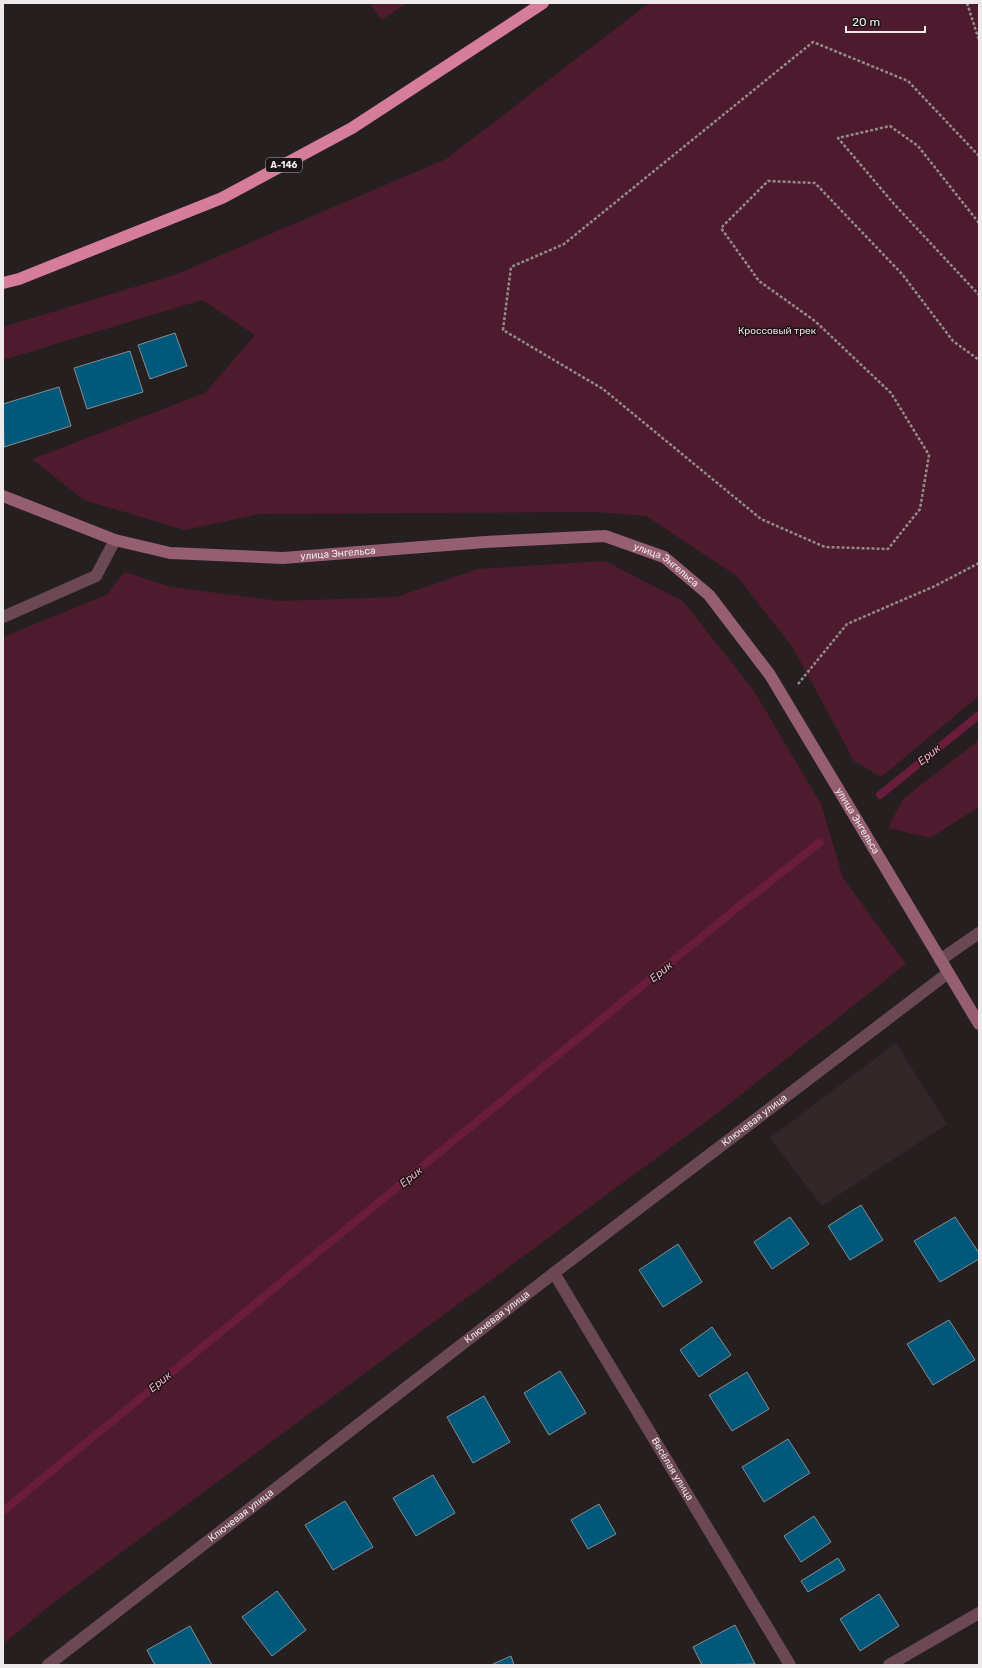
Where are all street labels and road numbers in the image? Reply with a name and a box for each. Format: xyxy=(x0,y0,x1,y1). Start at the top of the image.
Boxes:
road number: А-146 xyxy=(266,158,302,172)
street label: улица Энгельса xyxy=(632,541,701,590)
street label: улица Энгельса xyxy=(300,545,376,563)
street label: улица Энгельса xyxy=(833,786,882,856)
street label: Ключевая улица xyxy=(719,1092,790,1149)
street label: Ключевая улица xyxy=(462,1288,532,1346)
street label: Весёлая улица xyxy=(649,1435,696,1503)
street label: Ключевая улица xyxy=(206,1487,276,1545)

